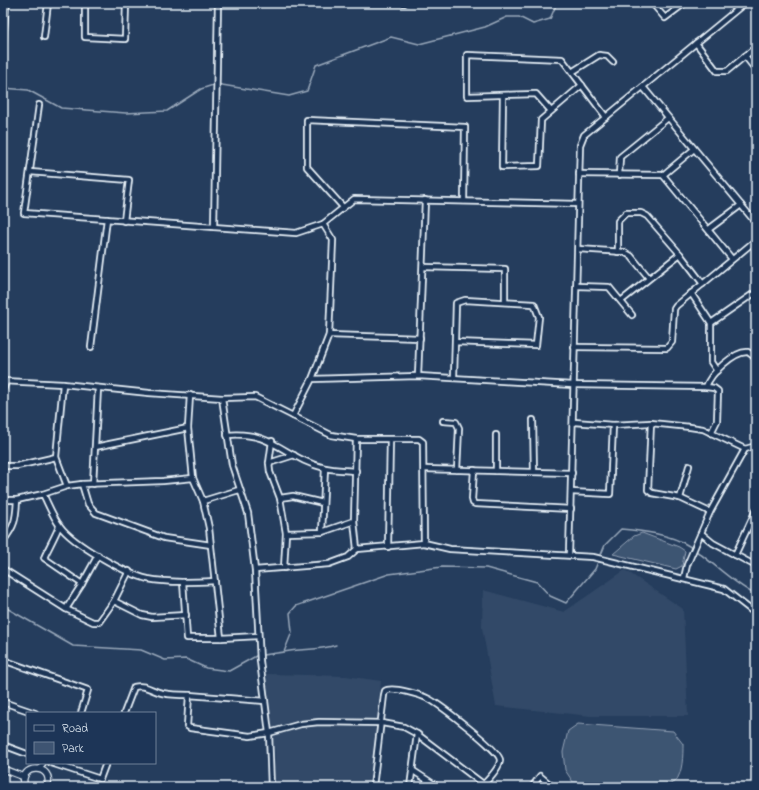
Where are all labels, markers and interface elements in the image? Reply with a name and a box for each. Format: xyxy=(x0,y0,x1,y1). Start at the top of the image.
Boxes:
legend xyxy=(26,712,156,764)
text: Road xyxy=(62,720,88,738)
text: Park xyxy=(62,740,84,758)

